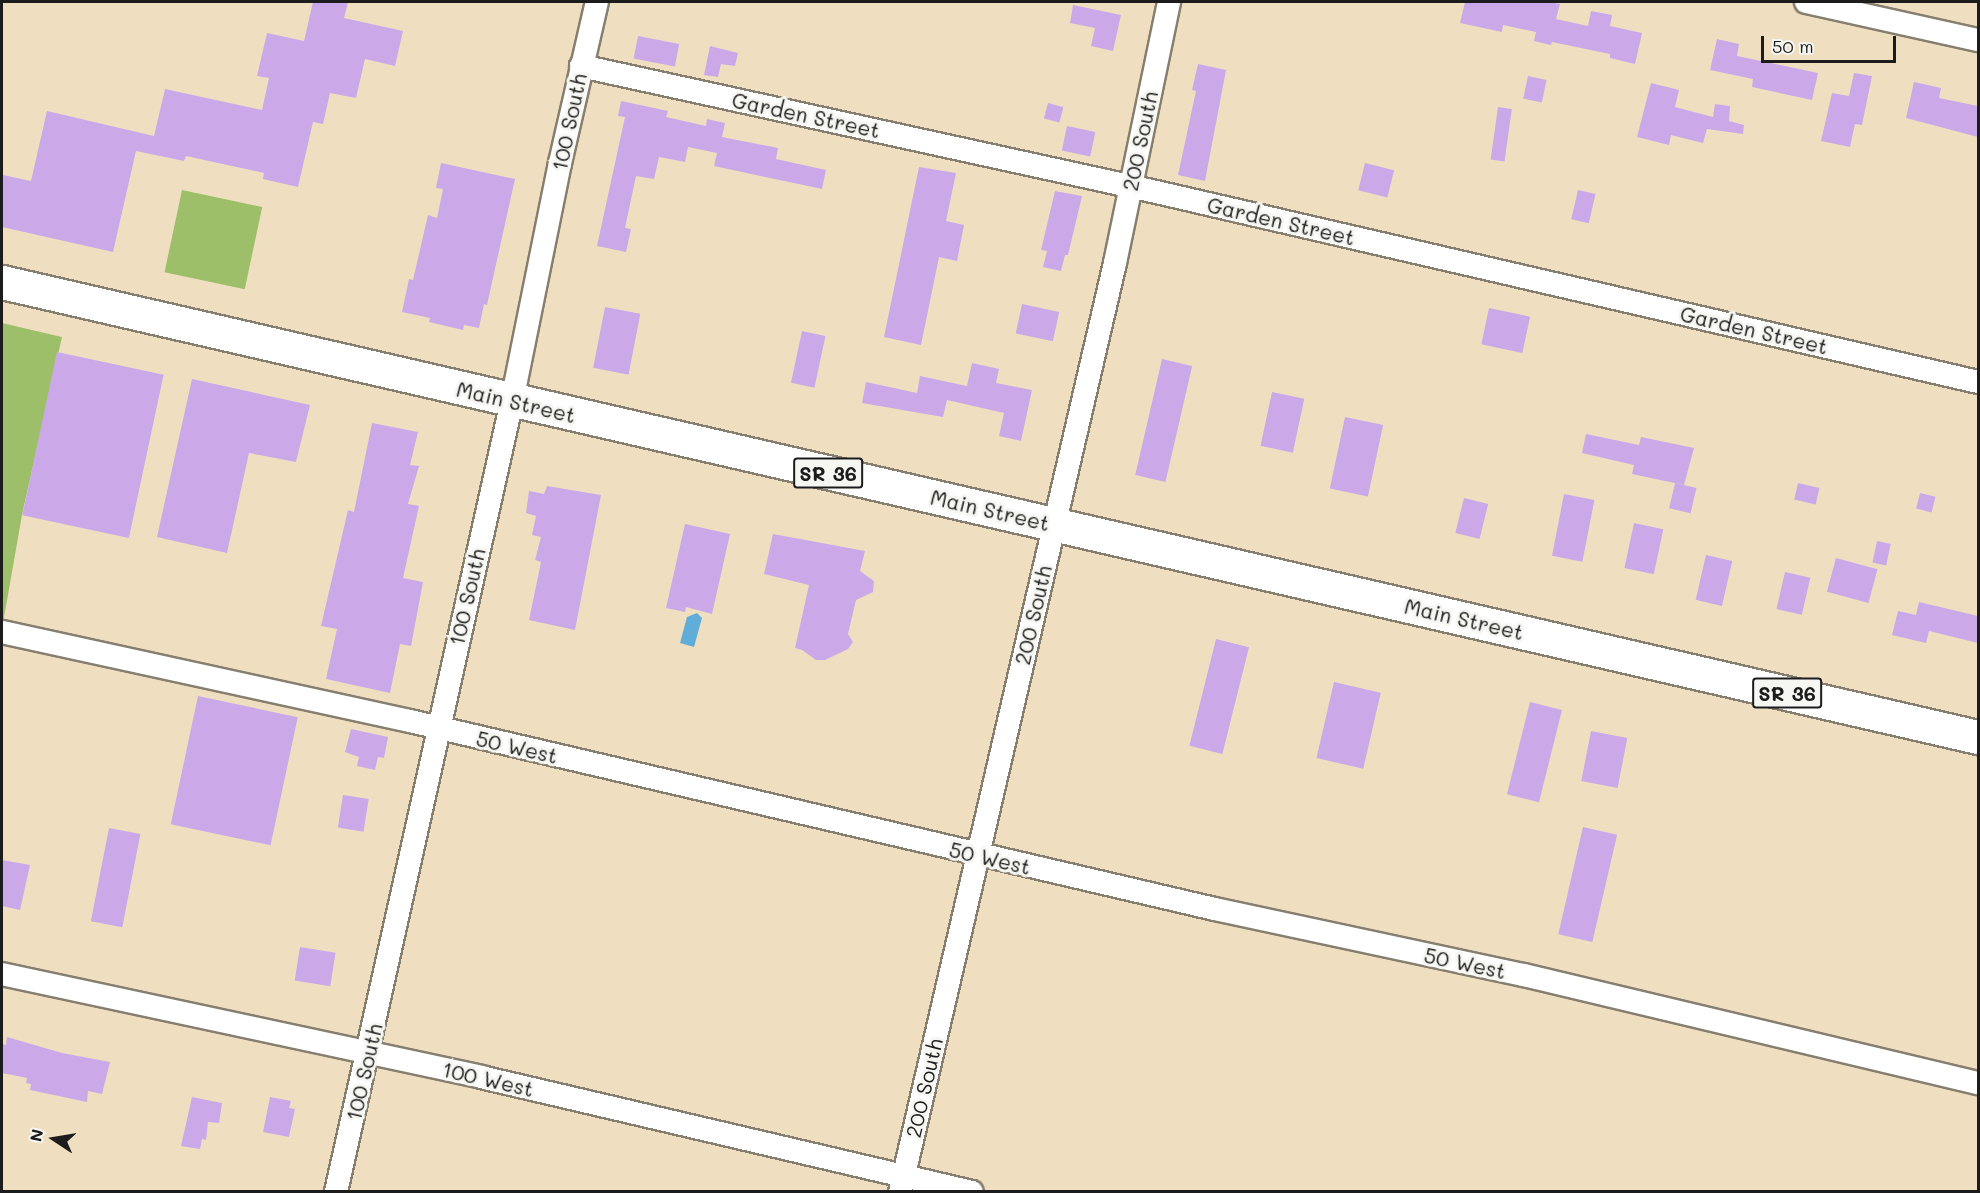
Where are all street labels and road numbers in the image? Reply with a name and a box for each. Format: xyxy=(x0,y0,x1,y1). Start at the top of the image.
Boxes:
street label: 100 South xyxy=(546,71,592,173)
street label: Garden Street xyxy=(730,87,882,143)
street label: 200 South xyxy=(1117,89,1163,193)
street label: Garden Street xyxy=(1205,192,1357,250)
street label: Garden Street xyxy=(1678,301,1830,359)
street label: Main Street xyxy=(454,376,578,428)
road number: SR 36 xyxy=(792,456,864,490)
street label: Main Street xyxy=(928,484,1052,536)
street label: 100 South xyxy=(444,546,490,648)
street label: 200 South xyxy=(1009,563,1057,667)
street label: Main Street xyxy=(1402,593,1526,645)
road number: SR 36 xyxy=(1751,676,1823,710)
street label: 50 West xyxy=(474,725,560,769)
street label: 50 West xyxy=(947,836,1033,880)
street label: 50 West xyxy=(1422,942,1508,984)
street label: 100 South xyxy=(341,1021,387,1123)
street label: 200 South xyxy=(900,1036,948,1140)
street label: 100 West xyxy=(440,1056,536,1102)

